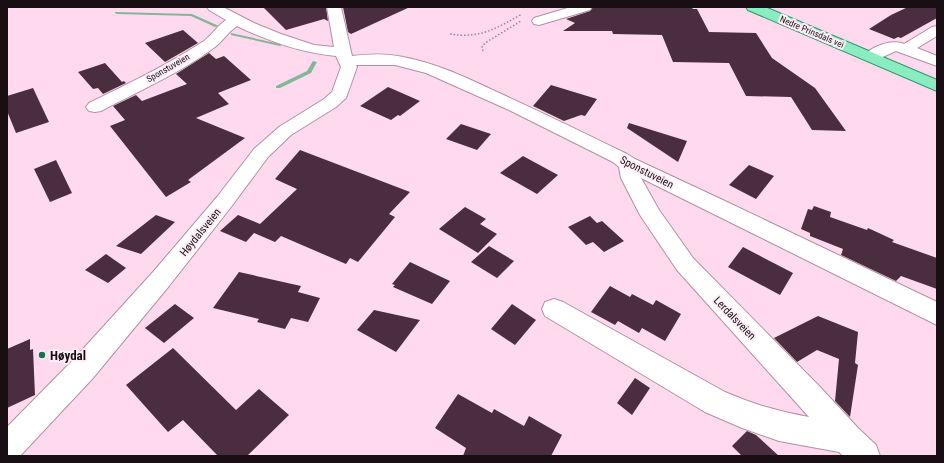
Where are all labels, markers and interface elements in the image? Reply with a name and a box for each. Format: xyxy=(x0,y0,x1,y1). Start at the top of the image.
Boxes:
street label: Nedre Prinsdals vei xyxy=(778,14,846,50)
street label: Sponstuveien xyxy=(145,52,191,84)
street label: Sponstuveien xyxy=(618,153,676,191)
street label: Høydalsveien xyxy=(177,206,224,259)
street label: Lerdalsveien xyxy=(711,294,758,343)
place label: Høydal xyxy=(50,348,86,363)
marker: Høydal xyxy=(37,350,47,360)

